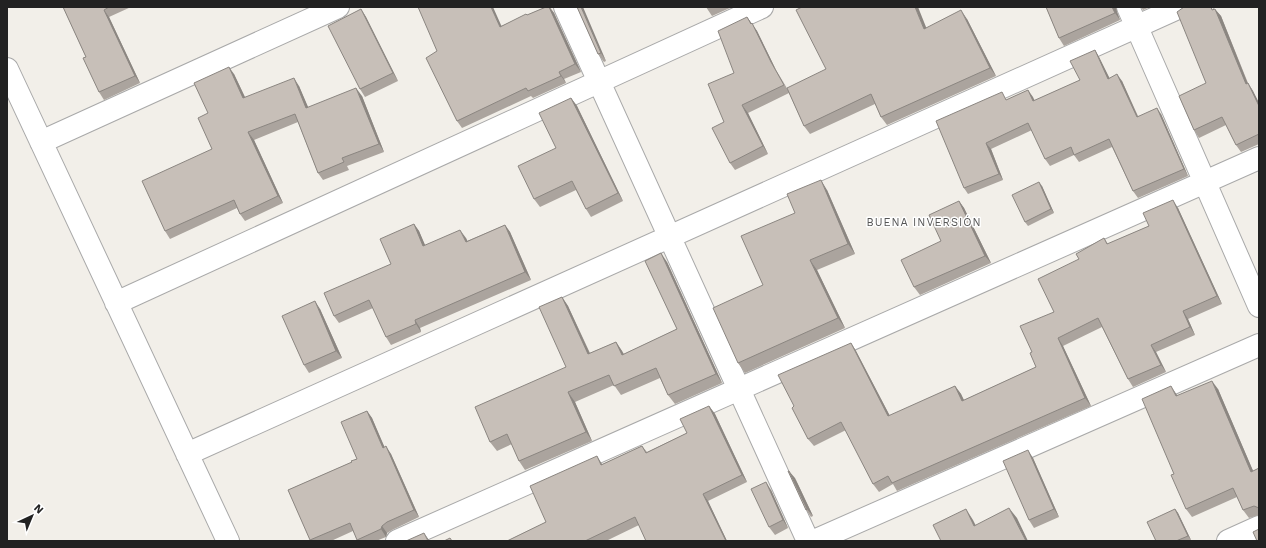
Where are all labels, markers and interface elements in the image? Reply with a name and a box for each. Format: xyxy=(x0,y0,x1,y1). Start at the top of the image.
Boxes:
district label: BUENA INVERSIÓN xyxy=(866,215,982,229)
north arrow xyxy=(12,496,52,536)
text: N xyxy=(31,502,46,517)

